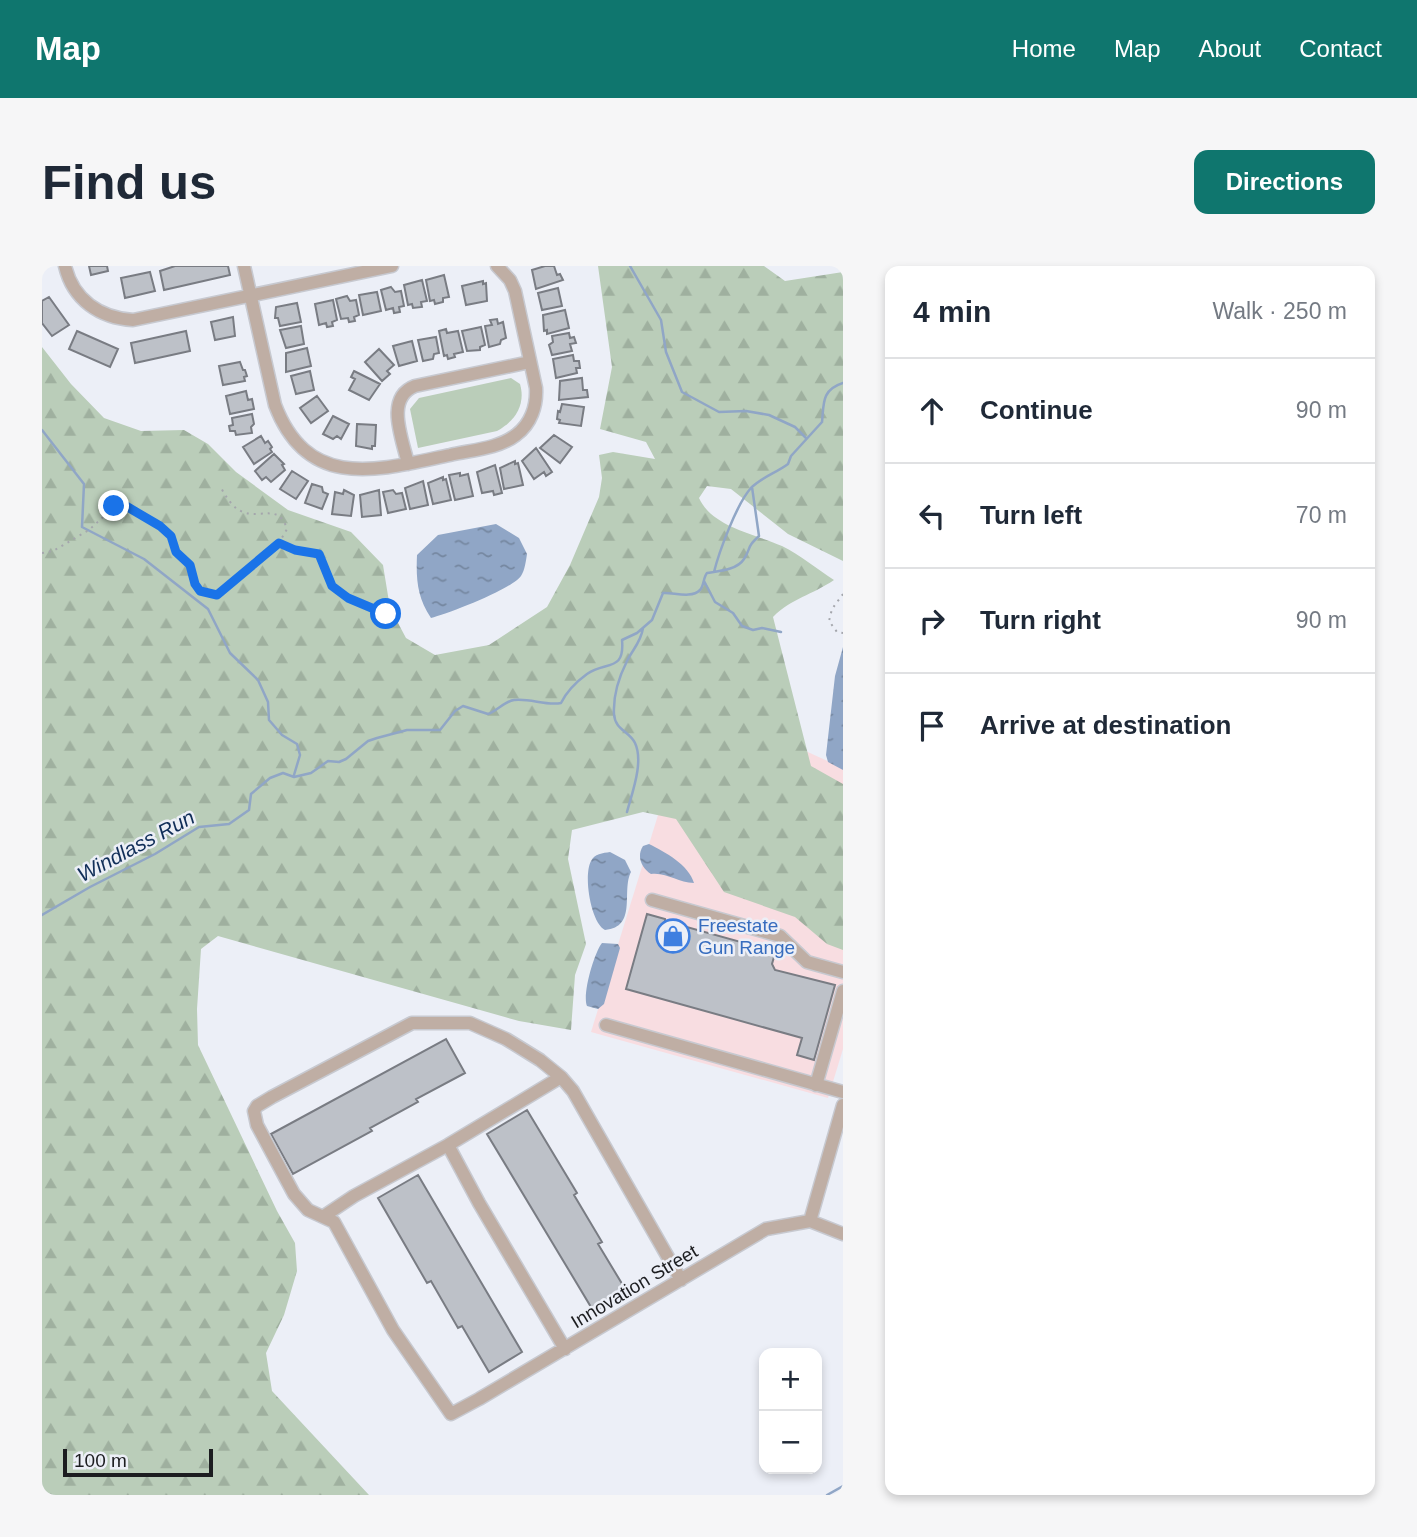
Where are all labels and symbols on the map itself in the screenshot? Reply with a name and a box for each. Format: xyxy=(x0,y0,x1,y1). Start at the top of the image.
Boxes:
route end xyxy=(98,490,129,521)
route start xyxy=(370,598,401,629)
water label: Windlass Run xyxy=(73,805,198,886)
place label: Freestate Gun Range xyxy=(698,915,795,958)
shop icon: Freestate Gun Range xyxy=(654,917,692,955)
street label: Innovation Street xyxy=(567,1240,702,1332)
scale bar xyxy=(63,1446,214,1478)

